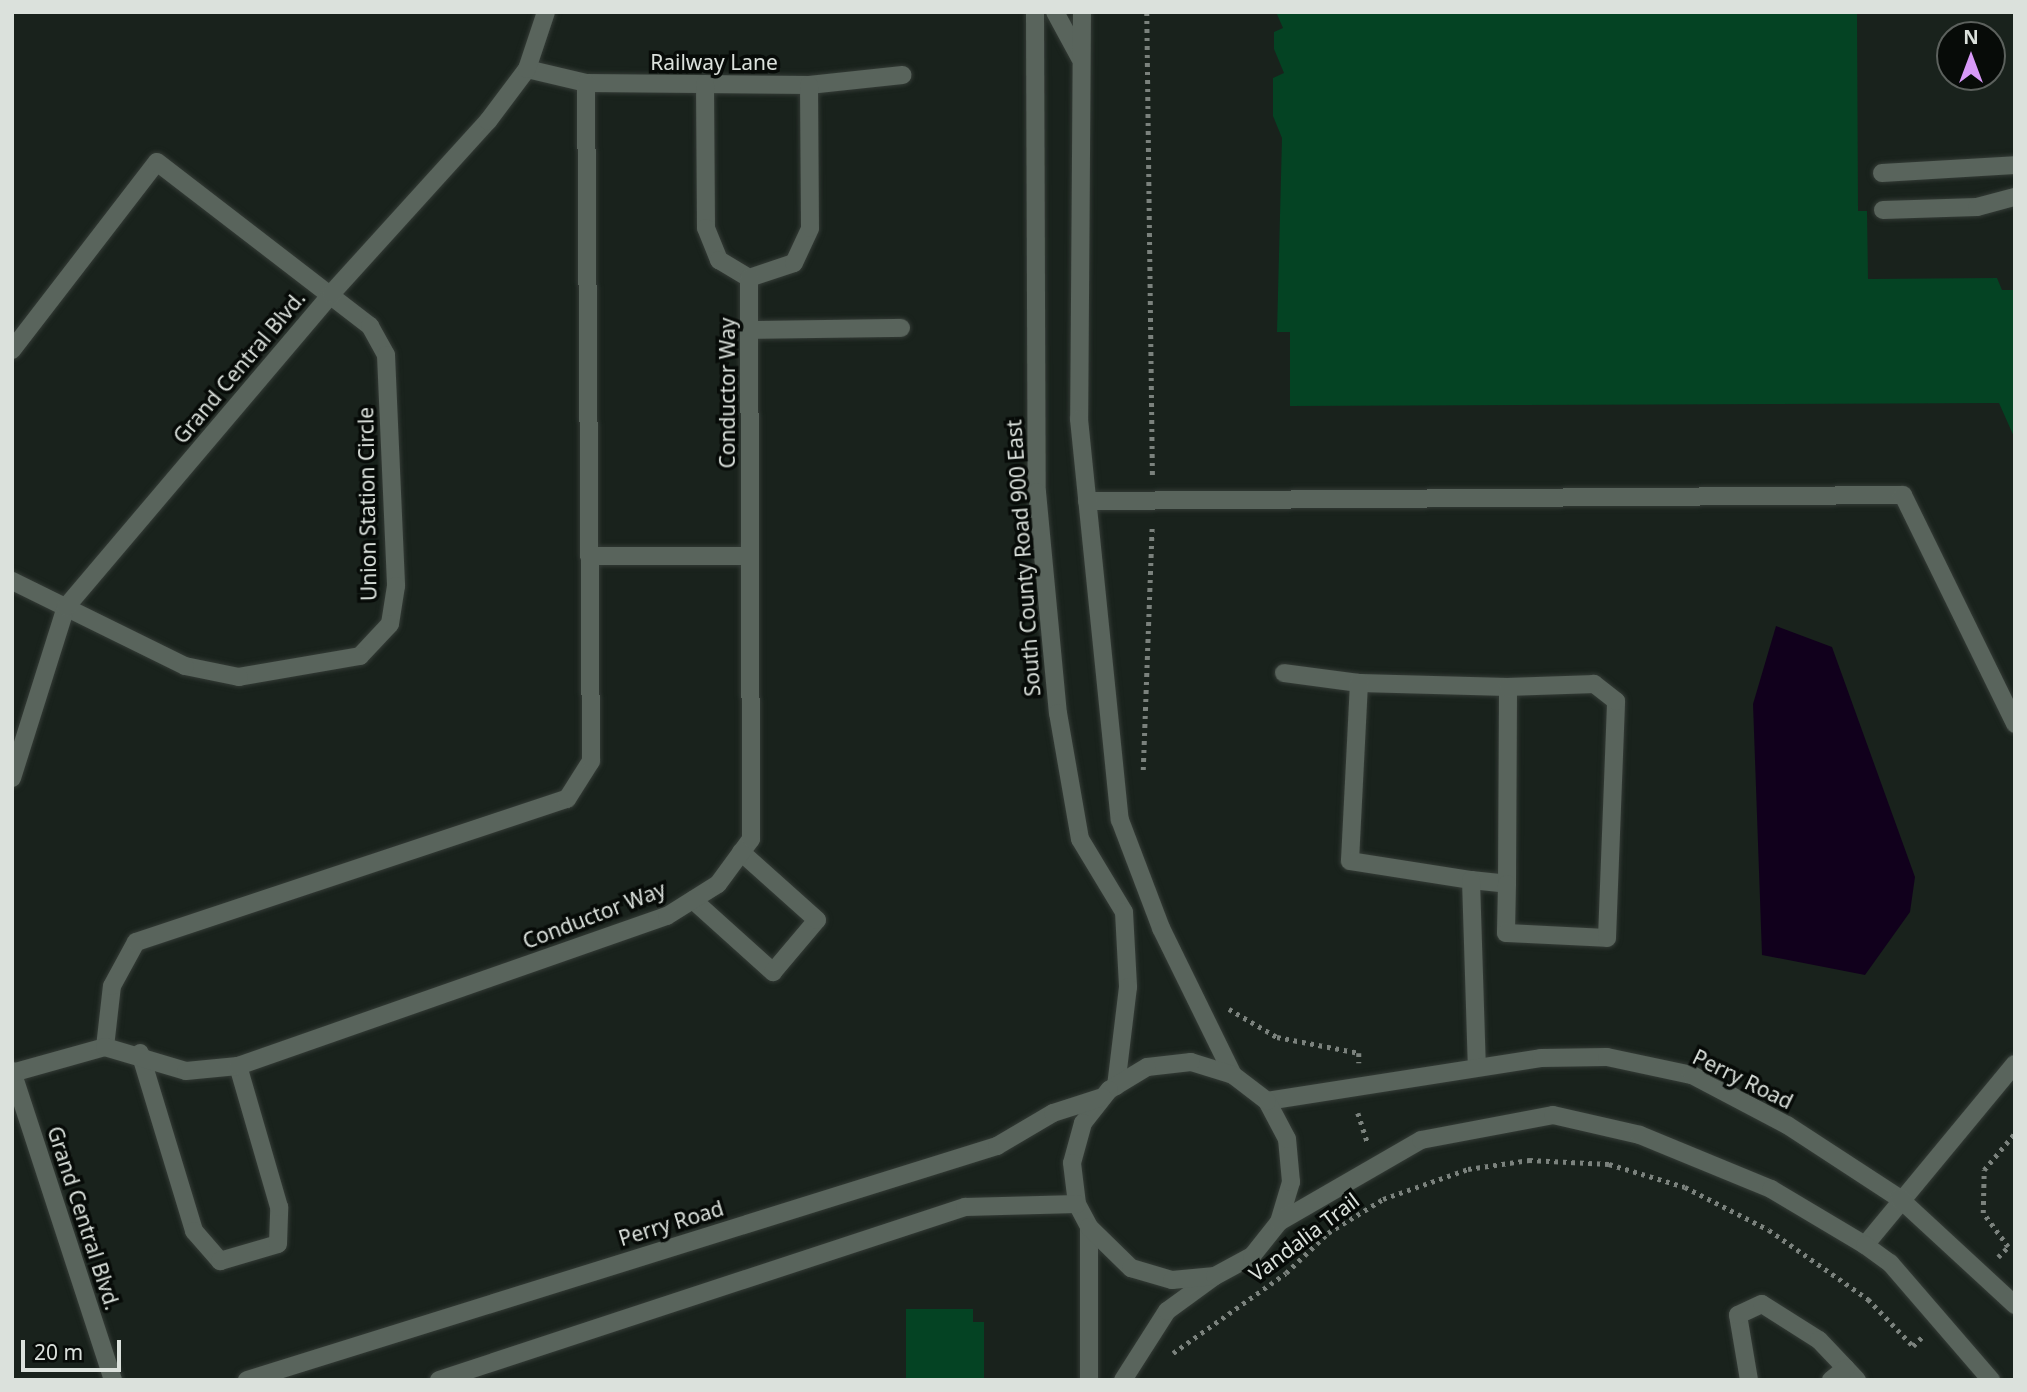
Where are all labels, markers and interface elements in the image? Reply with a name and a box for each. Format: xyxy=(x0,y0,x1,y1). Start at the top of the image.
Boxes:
north arrow xyxy=(1936,21,2006,91)
text: N xyxy=(1963,24,1979,50)
street label: Railway Lane xyxy=(650,49,778,75)
street label: Grand Central Blvd. xyxy=(168,286,310,448)
street label: Conductor Way xyxy=(714,318,740,468)
street label: Union Station Circle xyxy=(353,407,381,601)
street label: South County Road 900 East xyxy=(1001,419,1045,697)
street label: Conductor Way xyxy=(519,876,669,954)
street label: Perry Road xyxy=(1689,1044,1797,1114)
street label: Grand Central Blvd. xyxy=(42,1123,126,1313)
street label: Vandalia Trail xyxy=(1244,1187,1364,1287)
street label: Perry Road xyxy=(615,1195,727,1251)
scale bar xyxy=(24,1326,124,1370)
text: 20 m xyxy=(34,1338,83,1366)

